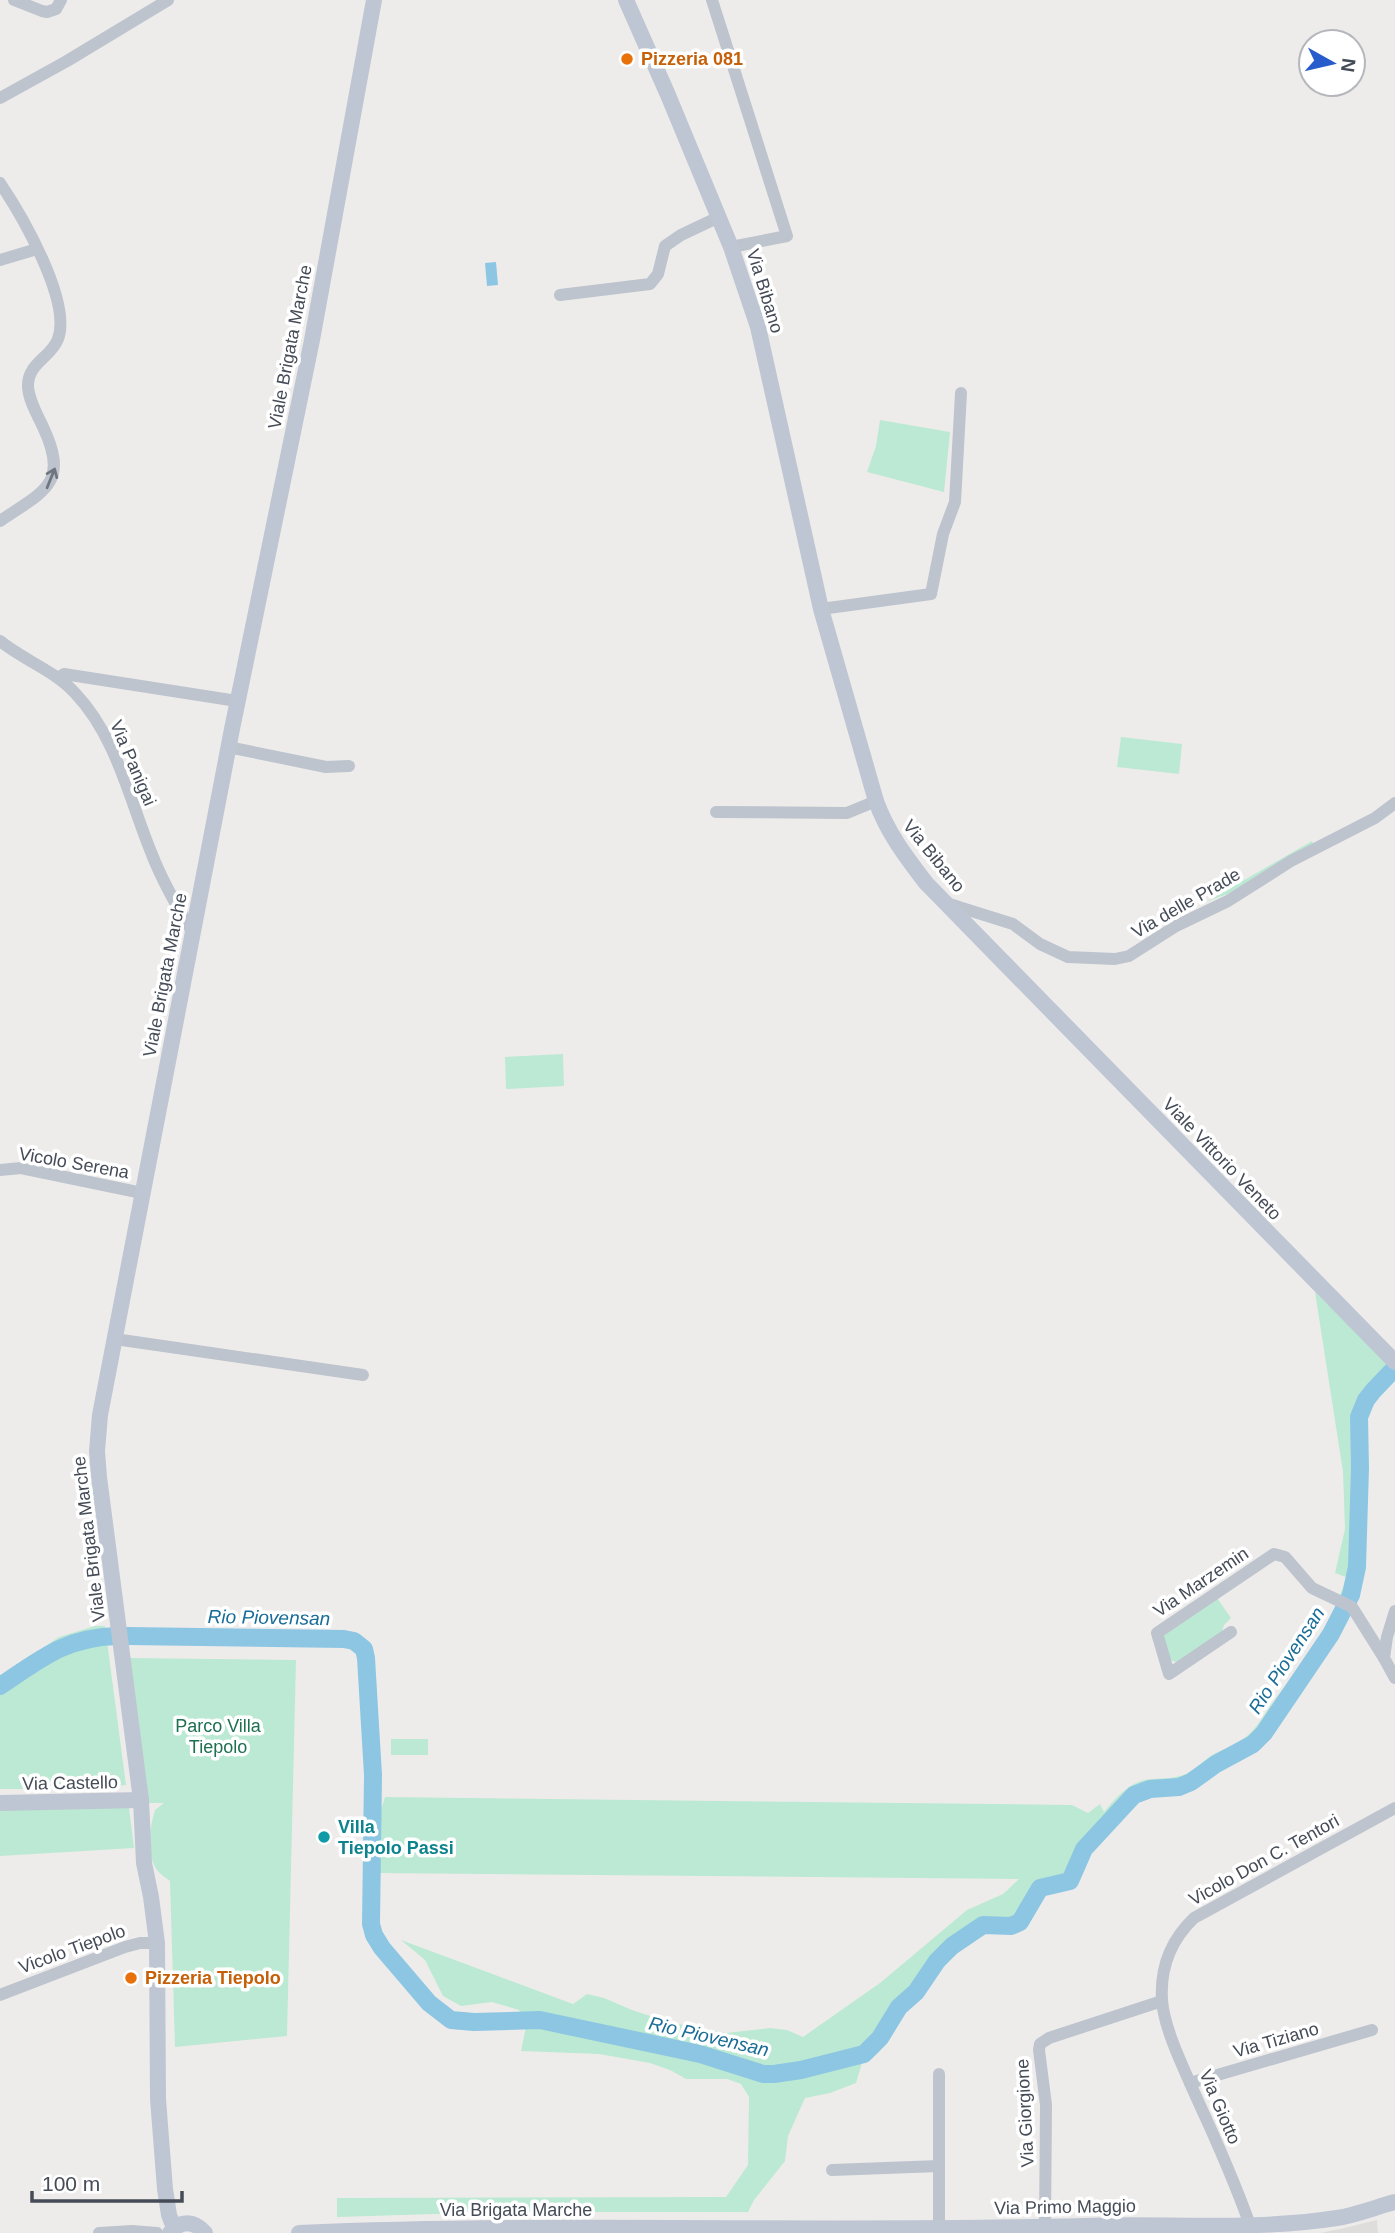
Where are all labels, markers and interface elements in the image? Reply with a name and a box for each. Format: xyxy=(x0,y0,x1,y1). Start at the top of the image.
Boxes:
north arrow xyxy=(1297,28,1367,98)
place label: Pizzeria 081 xyxy=(641,49,743,69)
marker: Pizzeria 081 xyxy=(619,51,635,67)
text: N xyxy=(1337,57,1360,74)
street label: Via Bibano xyxy=(743,247,787,335)
street label: Viale Brigata Marche xyxy=(264,263,316,431)
one-way arrow xyxy=(45,467,58,489)
street label: Via Panigai xyxy=(106,717,160,809)
street label: Via Bibano xyxy=(899,816,969,896)
street label: Via delle Prade xyxy=(1128,864,1244,942)
street label: Viale Brigata Marche xyxy=(139,891,191,1059)
street label: Viale Vittorio Veneto xyxy=(1159,1094,1285,1224)
street label: Vicolo Serena xyxy=(17,1143,132,1183)
street label: Viale Brigata Marche xyxy=(69,1455,109,1623)
street label: Via Marzemin xyxy=(1150,1543,1252,1621)
water label: Rio Piovensan xyxy=(1244,1603,1329,1717)
water label: Rio Piovensan xyxy=(208,1606,330,1629)
park label: Parco Villa Tiepolo xyxy=(175,1716,262,1757)
street label: Via Castello xyxy=(22,1772,118,1794)
street label: Vicolo Don C. Tentori xyxy=(1185,1810,1343,1910)
place label: Villa Tiepolo Passi xyxy=(338,1817,454,1858)
marker: Villa Tiepolo Passi xyxy=(316,1829,332,1845)
street label: Vicolo Tiepolo xyxy=(16,1920,128,1978)
place label: Pizzeria Tiepolo xyxy=(145,1968,281,1988)
marker: Pizzeria Tiepolo xyxy=(123,1970,139,1986)
water label: Rio Piovensan xyxy=(647,2012,771,2060)
street label: Via Tiziano xyxy=(1231,2018,1321,2062)
street label: Via Giorgione xyxy=(1012,2058,1038,2168)
street label: Via Giotto xyxy=(1195,2067,1245,2147)
scale bar xyxy=(32,2160,182,2204)
text: 100 m xyxy=(42,2172,100,2195)
street label: Via Primo Maggio xyxy=(994,2196,1136,2218)
street label: Via Brigata Marche xyxy=(440,2200,592,2220)

